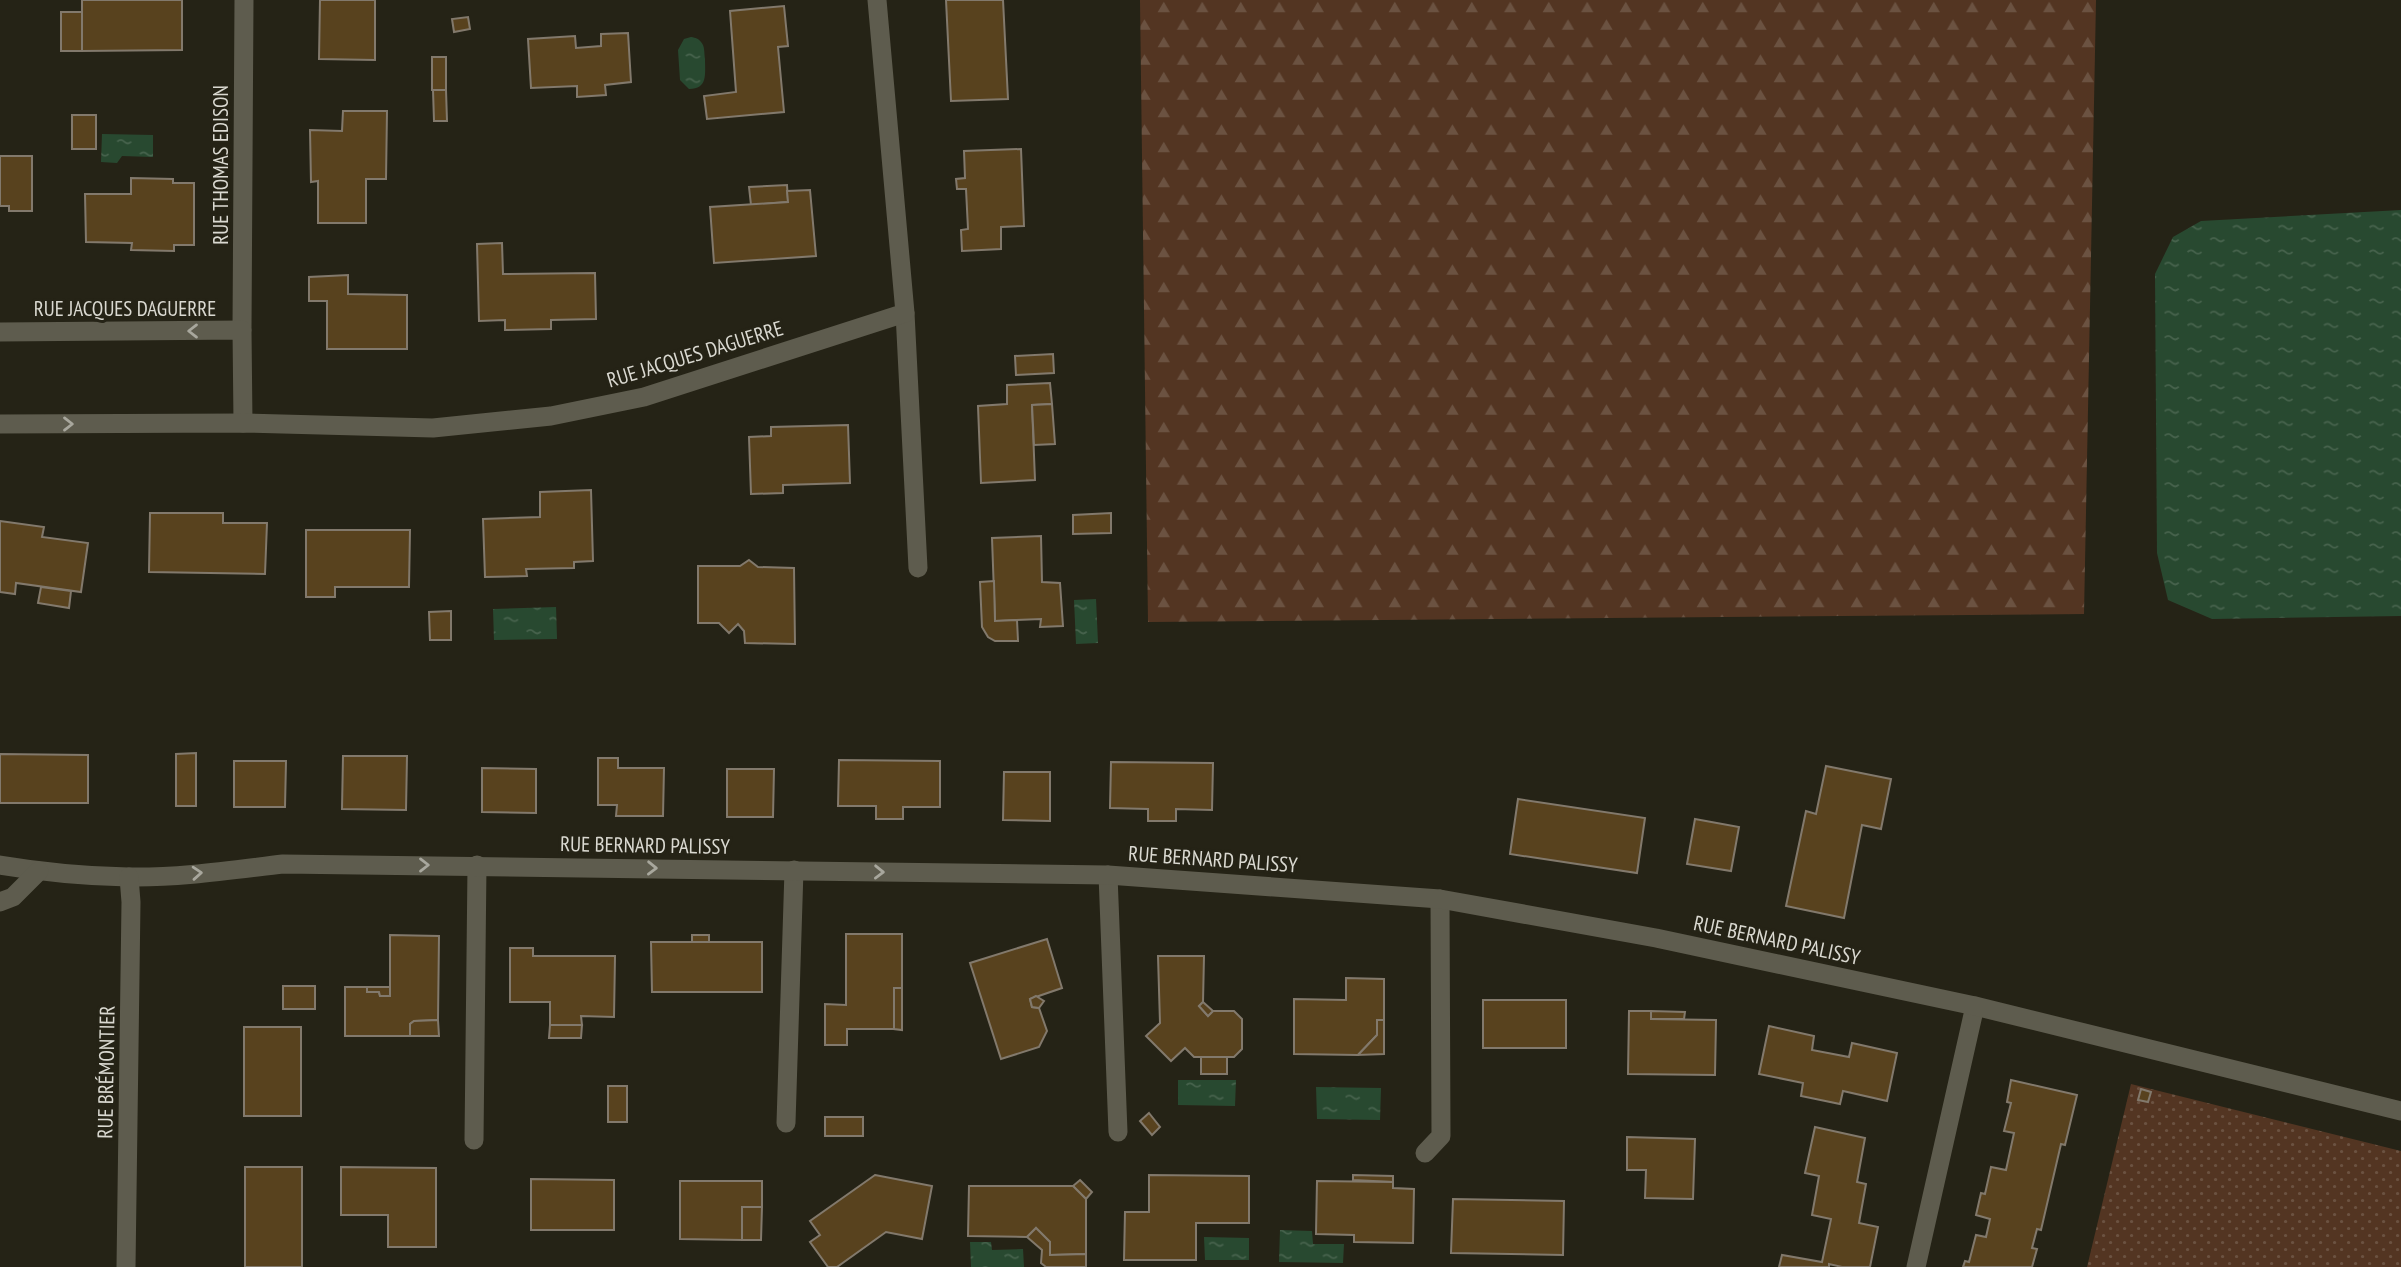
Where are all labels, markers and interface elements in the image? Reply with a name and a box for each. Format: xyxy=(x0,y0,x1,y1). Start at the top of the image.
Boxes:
street label: RUE THOMAS EDISON xyxy=(207,85,234,245)
street label: RUE JACQUES DAGUERRE xyxy=(34,295,216,322)
street label: RUE JACQUES DAGUERRE xyxy=(604,314,786,394)
one-way arrow xyxy=(187,323,198,339)
one-way arrow xyxy=(63,416,74,432)
street label: RUE BERNARD PALISSY xyxy=(560,830,731,860)
street label: RUE BERNARD PALISSY xyxy=(1127,840,1299,878)
one-way arrow xyxy=(419,857,430,873)
one-way arrow xyxy=(647,860,657,876)
one-way arrow xyxy=(874,864,885,879)
one-way arrow xyxy=(192,866,203,881)
street label: RUE BERNARD PALISSY xyxy=(1691,909,1863,971)
street label: RUE BRÉMONTIER xyxy=(91,1005,121,1139)

